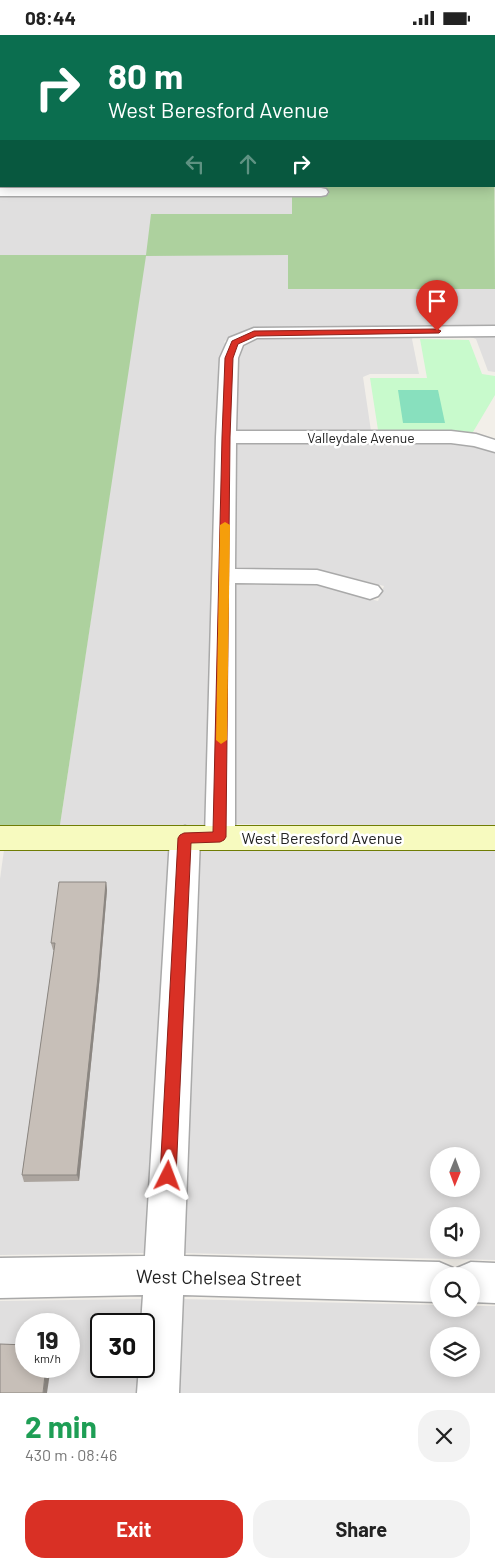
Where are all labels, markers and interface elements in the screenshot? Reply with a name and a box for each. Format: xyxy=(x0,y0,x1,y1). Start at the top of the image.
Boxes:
text: 08:44 xyxy=(25,6,76,29)
text: 80 m xyxy=(108,54,183,96)
icon: right xyxy=(25,55,90,120)
text: West Beresford Avenue xyxy=(108,96,329,122)
icon: left xyxy=(181,150,209,178)
icon: ahead xyxy=(234,150,262,178)
icon: right xyxy=(287,150,315,178)
pin xyxy=(416,280,458,331)
icon: arrive xyxy=(423,287,451,315)
street label: Valleydale Avenue xyxy=(307,429,415,446)
street label: West Beresford Avenue xyxy=(242,828,402,847)
north arrow xyxy=(430,1147,480,1197)
map controls xyxy=(430,1147,480,1377)
position arrow xyxy=(141,1149,193,1201)
button: sound xyxy=(430,1207,480,1257)
street label: West Chelsea Street xyxy=(136,1264,302,1290)
button: search xyxy=(430,1267,480,1317)
speed limit sign: 30 xyxy=(90,1313,155,1378)
text: 19 xyxy=(36,1324,59,1354)
button: layers xyxy=(430,1327,480,1377)
text: km/h xyxy=(34,1351,61,1365)
text: 2 min xyxy=(25,1408,97,1444)
button: close xyxy=(418,1410,470,1462)
text: 430 m · 08:46 xyxy=(25,1445,117,1464)
button: Exit xyxy=(25,1500,243,1558)
button: Share xyxy=(253,1500,470,1558)

